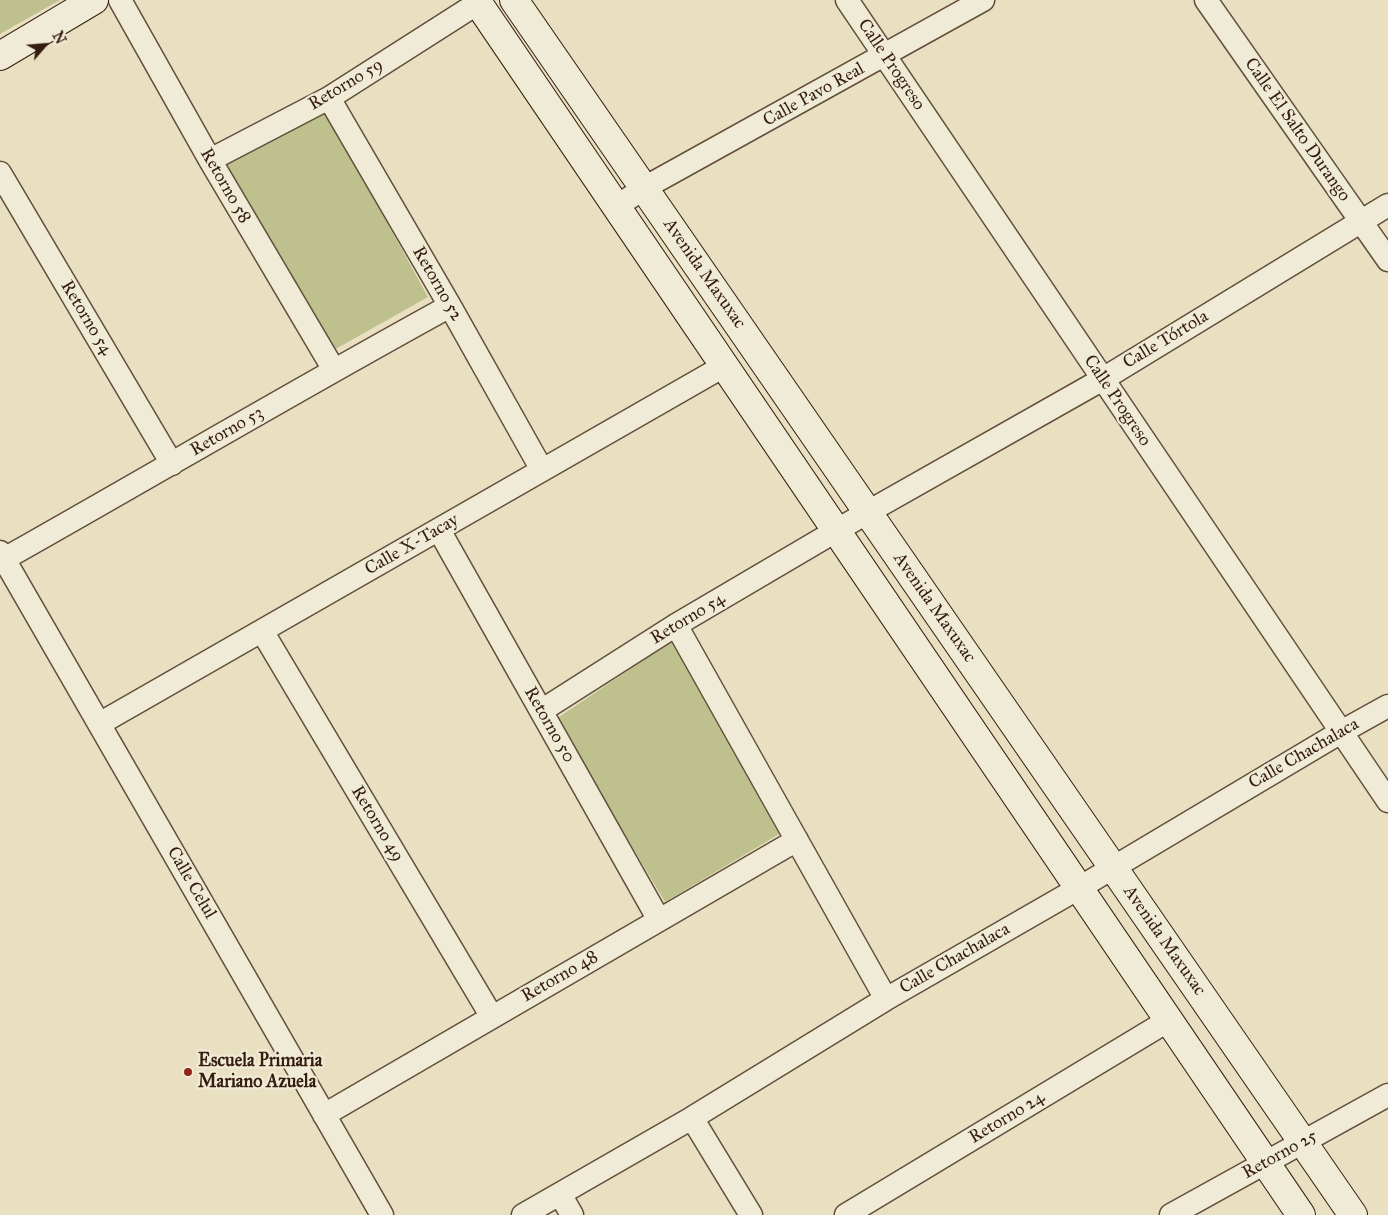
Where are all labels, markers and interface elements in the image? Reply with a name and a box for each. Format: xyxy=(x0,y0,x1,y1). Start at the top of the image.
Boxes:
street label: Calle Progreso xyxy=(853,15,929,115)
north arrow xyxy=(20,20,70,70)
text: N xyxy=(49,29,69,47)
street label: Retorno 59 xyxy=(305,54,387,116)
street label: Calle El Salto Durango xyxy=(1239,54,1355,206)
street label: Calle Pavo Real xyxy=(760,58,868,132)
street label: Retorno 58 xyxy=(195,145,255,227)
street label: Avenida Maxuxac xyxy=(658,215,750,333)
street label: Retorno 52 xyxy=(407,243,467,325)
street label: Retorno 54 xyxy=(55,277,117,359)
street label: Calle Tórtola xyxy=(1119,306,1213,374)
street label: Calle Progreso xyxy=(1079,351,1155,451)
street label: Retorno 53 xyxy=(187,402,267,462)
street label: Calle X-Tacay xyxy=(361,510,463,580)
street label: Avenida Maxuxac xyxy=(888,549,980,667)
street label: Retorno 54 xyxy=(647,588,729,650)
street label: Retorno 50 xyxy=(519,683,579,767)
street label: Calle Chachalaca xyxy=(1245,714,1363,794)
street label: Retorno 49 xyxy=(346,782,408,866)
street label: Calle Celul xyxy=(162,843,220,923)
street label: Avenida Maxuxac xyxy=(1118,882,1210,1000)
street label: Calle Chachalaca xyxy=(896,919,1014,999)
street label: Retorno 48 xyxy=(518,946,602,1008)
place label: Escuela Primaria Mariano Azuela xyxy=(198,1051,322,1094)
marker: Escuela Primaria Mariano Azuela xyxy=(182,1066,194,1078)
street label: Retorno 24 xyxy=(965,1087,1049,1149)
street label: Retorno 25 xyxy=(1239,1126,1321,1184)

